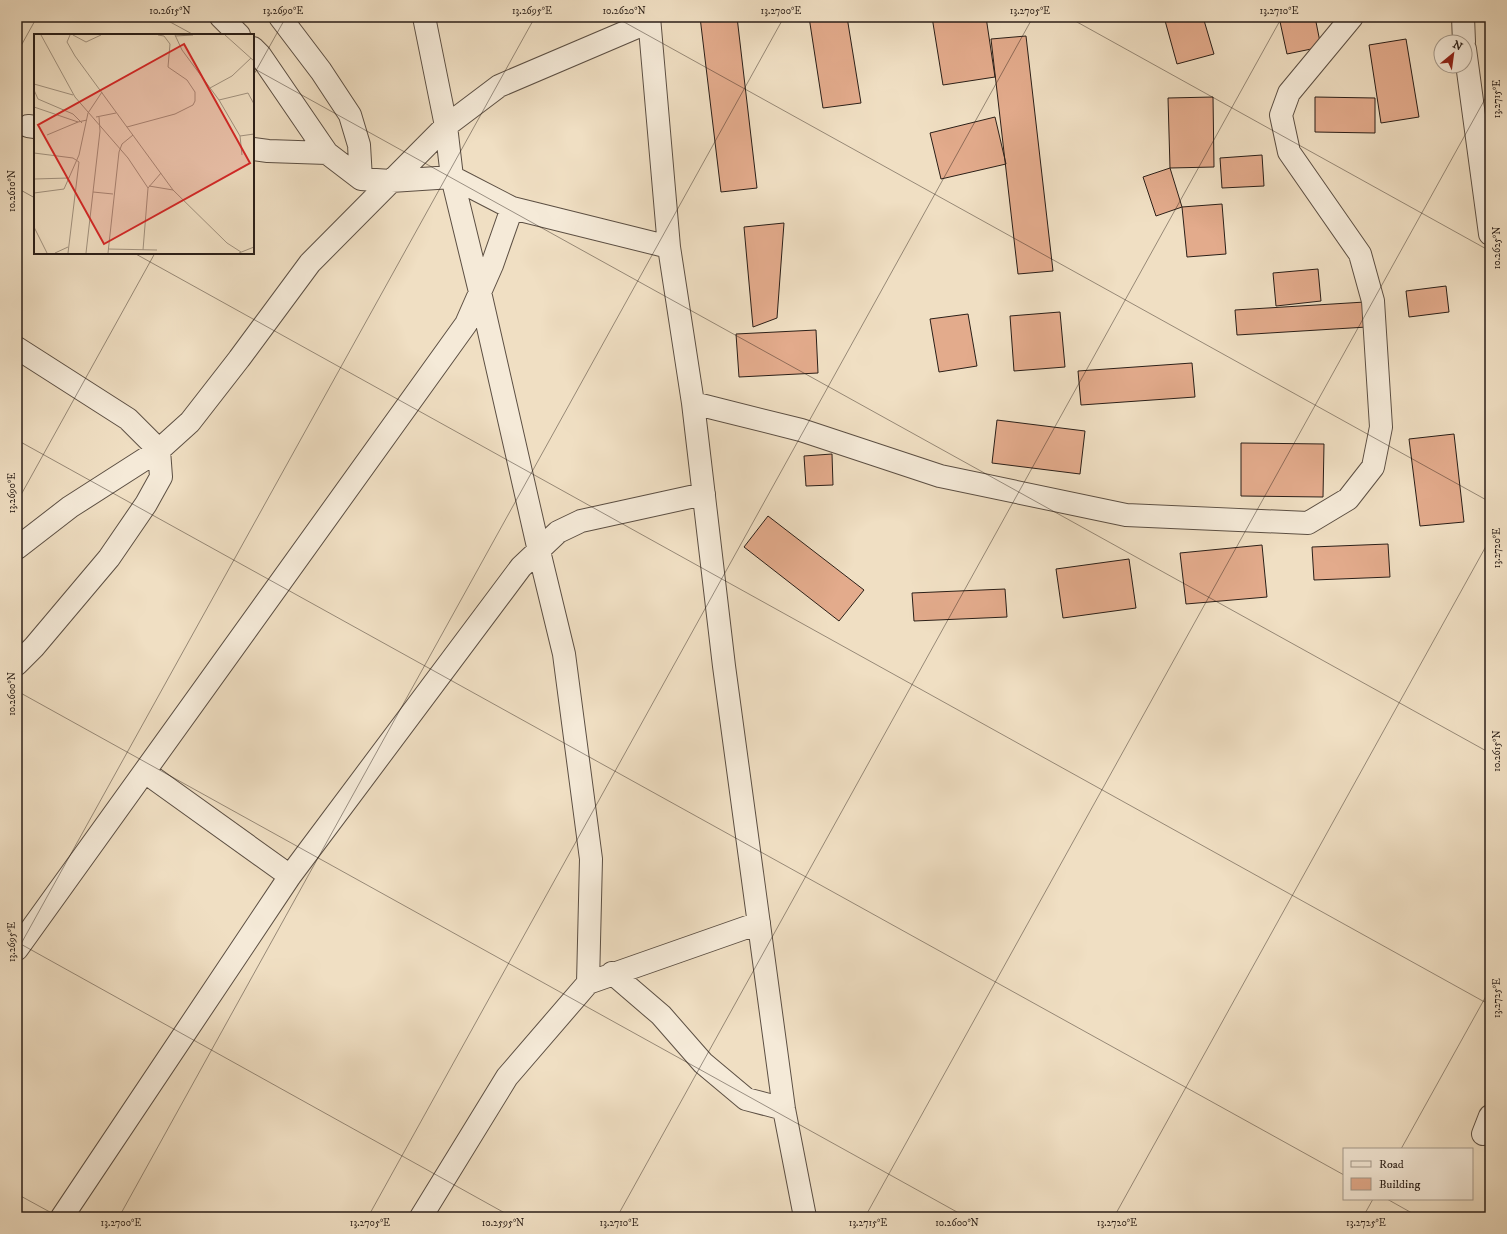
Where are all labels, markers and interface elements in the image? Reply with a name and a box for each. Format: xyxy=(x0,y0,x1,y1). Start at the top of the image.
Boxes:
text: 10.2615°N xyxy=(149,5,191,17)
text: 13.2690°E xyxy=(263,5,303,17)
text: 13.2695°E xyxy=(512,5,552,17)
text: 10.2620°N xyxy=(602,5,646,17)
text: 13.2700°E xyxy=(761,5,801,17)
text: 13.2705°E xyxy=(1010,5,1050,17)
text: 13.2710°E xyxy=(1259,5,1299,17)
inset map xyxy=(34,34,254,254)
north arrow xyxy=(1433,34,1473,74)
text: N xyxy=(1450,38,1465,54)
text: 13.2715°E xyxy=(1491,80,1503,118)
text: 10.2610°N xyxy=(6,170,18,212)
text: 10.2625°N xyxy=(1491,227,1503,269)
text: 13.2690°E xyxy=(6,473,18,513)
text: 13.2720°E xyxy=(1491,528,1503,568)
text: 10.2600°N xyxy=(6,672,18,716)
text: 10.2615°N xyxy=(1491,730,1503,772)
text: 13.2695°E xyxy=(6,922,18,962)
text: 13.2725°E xyxy=(1491,978,1503,1018)
legend xyxy=(1343,1148,1473,1200)
text: Road xyxy=(1379,1157,1404,1172)
text: Building xyxy=(1379,1177,1420,1192)
text: 13.2700°E xyxy=(101,1217,141,1229)
text: 13.2705°E xyxy=(350,1217,390,1229)
text: 10.2595°N xyxy=(482,1217,524,1229)
text: 13.2710°E xyxy=(599,1217,639,1229)
text: 13.2715°E xyxy=(849,1217,887,1229)
text: 10.2600°N xyxy=(935,1217,979,1229)
text: 13.2720°E xyxy=(1097,1217,1137,1229)
text: 13.2725°E xyxy=(1346,1217,1386,1229)

